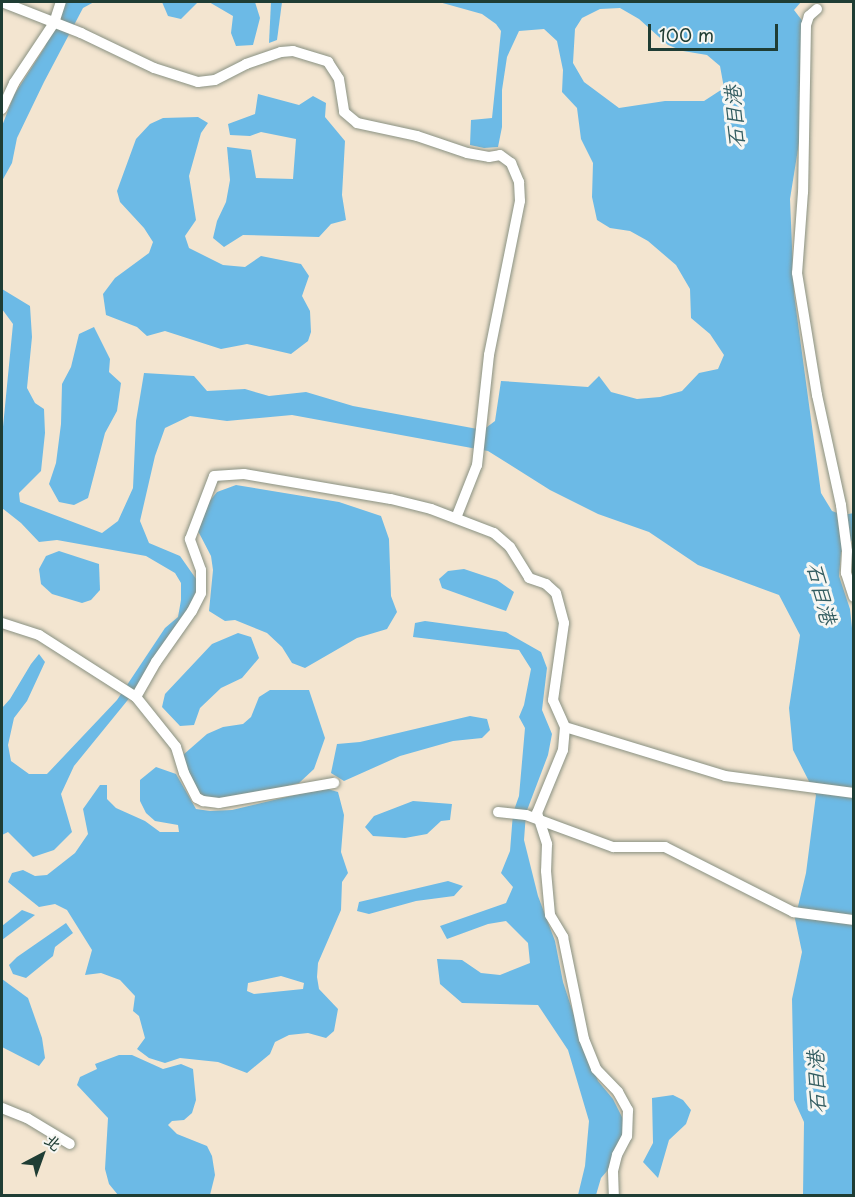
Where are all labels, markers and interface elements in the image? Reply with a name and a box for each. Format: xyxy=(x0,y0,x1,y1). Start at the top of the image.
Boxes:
scale bar xyxy=(651,12,782,50)
text: 100 m xyxy=(659,21,714,48)
water label: 石目港 xyxy=(718,85,748,149)
water label: 石目港 xyxy=(803,559,843,627)
water label: 石目港 xyxy=(801,1050,829,1114)
north arrow xyxy=(12,1125,72,1185)
text: 北 xyxy=(40,1127,68,1156)

